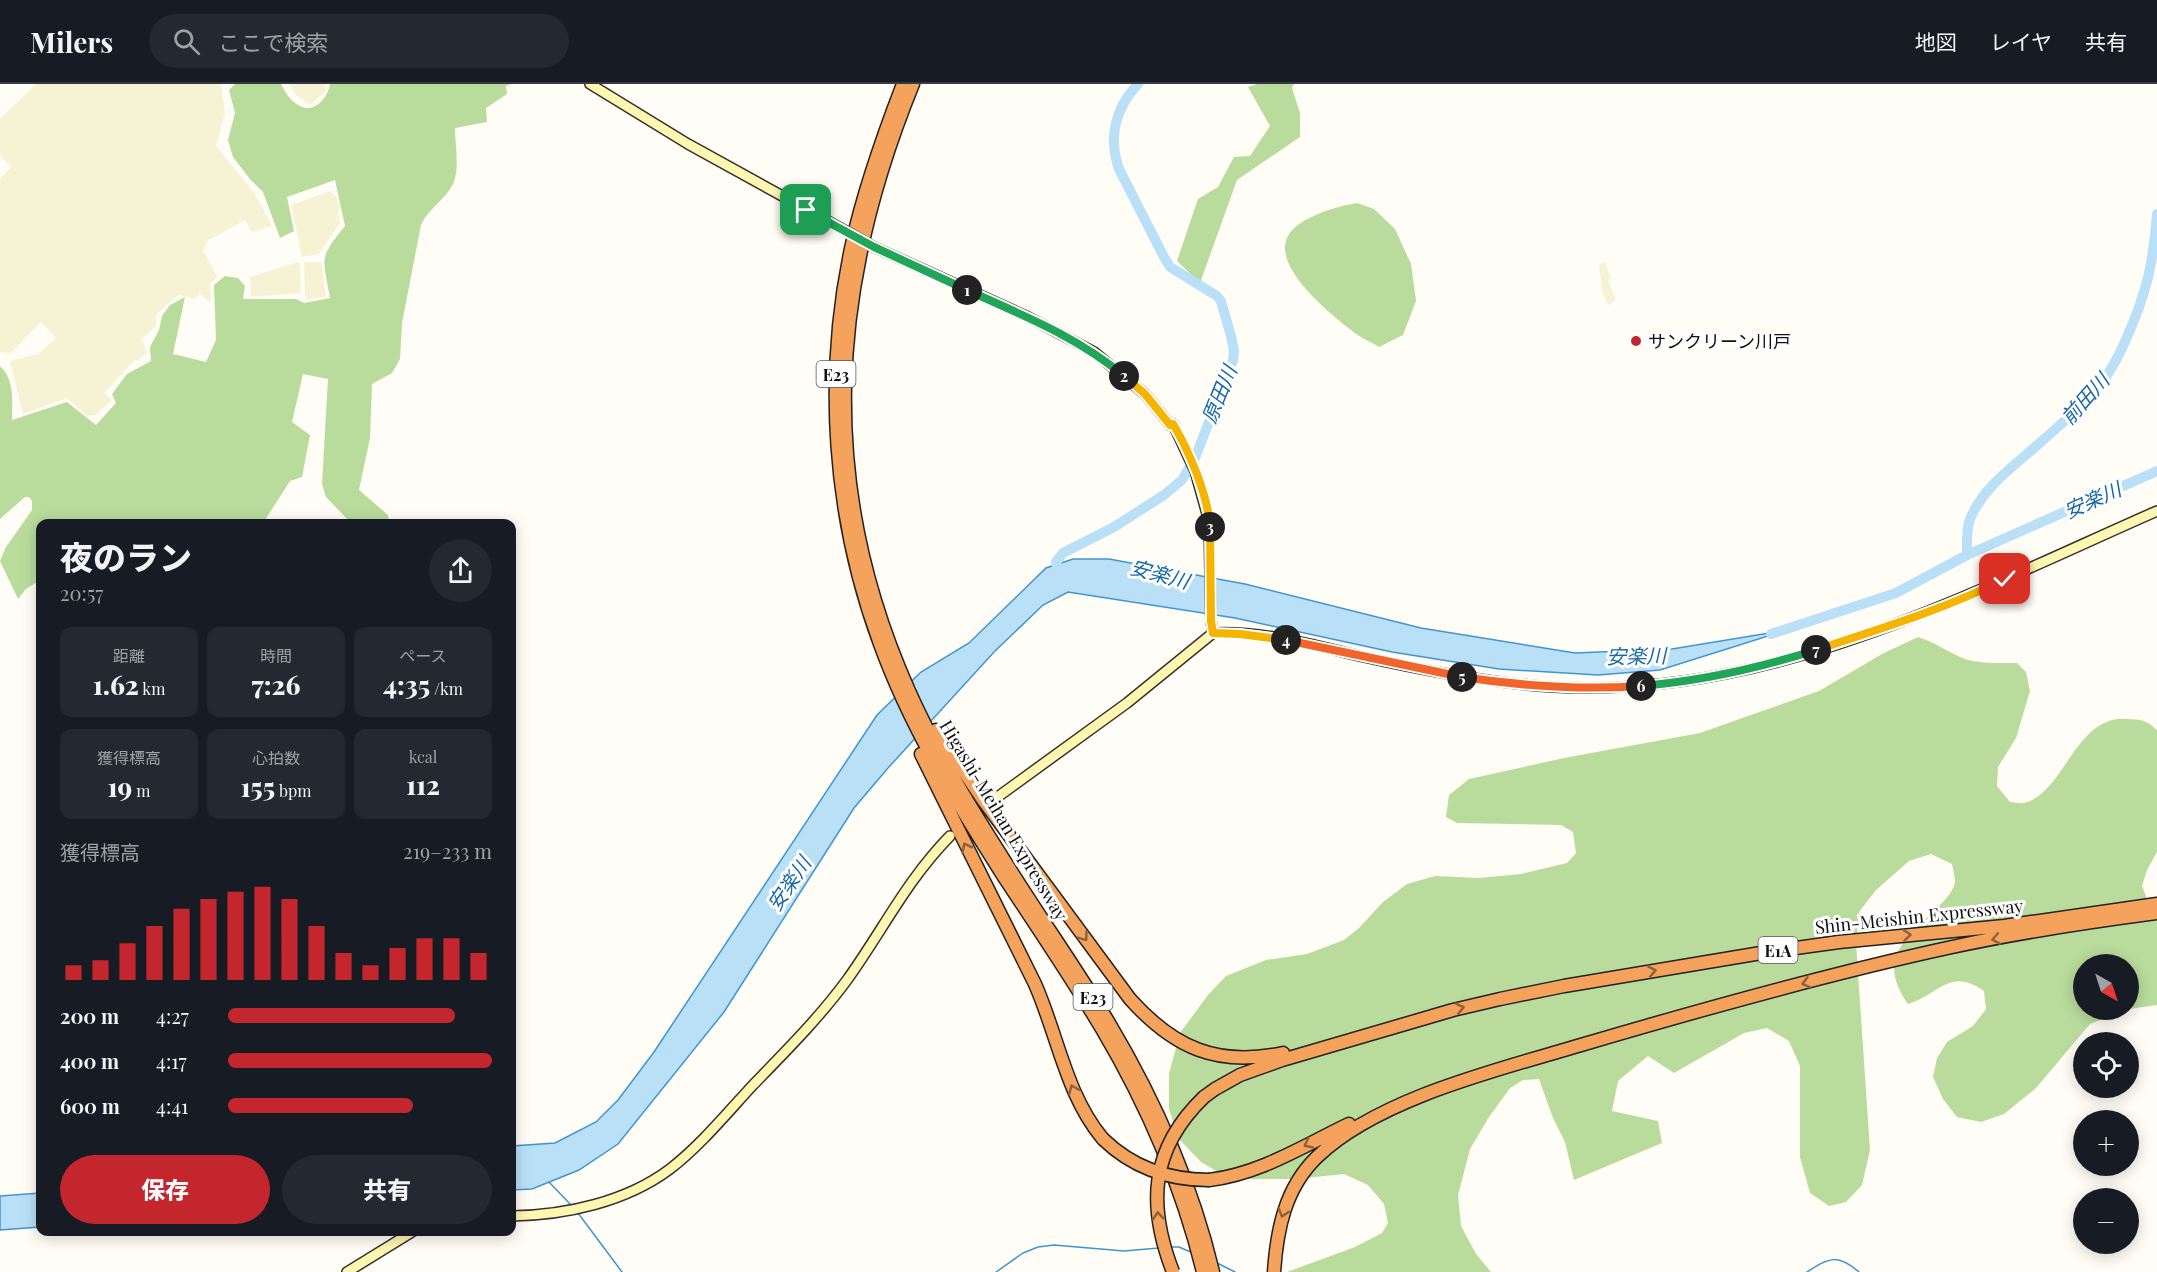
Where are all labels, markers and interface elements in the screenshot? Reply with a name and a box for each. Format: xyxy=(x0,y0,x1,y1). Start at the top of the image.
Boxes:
search box xyxy=(149,14,569,68)
text: Milers xyxy=(30,23,113,60)
icon: search xyxy=(170,25,203,58)
text: ここで検索 xyxy=(218,27,328,57)
text: 地図 xyxy=(1915,27,1957,55)
text: レイヤ xyxy=(1990,27,2052,55)
text: 共有 xyxy=(2085,27,2127,55)
pin xyxy=(780,184,831,235)
icon: arrive xyxy=(789,193,822,226)
pin: 1 xyxy=(952,275,982,305)
text: 1 xyxy=(964,279,970,300)
place label: サンクリーン川戸 xyxy=(1648,329,1791,353)
marker: サンクリーン川戸 xyxy=(1629,334,1643,348)
water label: 原田川 xyxy=(1194,359,1243,427)
road number: E23 xyxy=(816,361,856,387)
pin: 2 xyxy=(1109,361,1139,391)
text: 2 xyxy=(1120,365,1128,386)
water label: 前田川 xyxy=(2054,365,2115,429)
water label: 安楽川 xyxy=(2059,474,2127,524)
pin: 3 xyxy=(1195,512,1225,542)
text: 3 xyxy=(1206,516,1214,537)
text: 夜のラン xyxy=(60,534,192,578)
button: share xyxy=(429,539,492,602)
water label: 安楽川 xyxy=(1128,552,1194,594)
pin xyxy=(1979,553,2030,604)
icon: check xyxy=(1988,562,2021,595)
text: 20:57 xyxy=(60,579,103,606)
pin: 4 xyxy=(1271,625,1301,655)
text: 4 xyxy=(1282,629,1290,650)
pin: 7 xyxy=(1801,635,1831,665)
text: 7 xyxy=(1812,639,1820,660)
water label: 安楽川 xyxy=(1606,641,1668,669)
text: 距離 xyxy=(113,645,145,666)
text: 時間 xyxy=(260,645,292,666)
text: ペース xyxy=(399,645,447,666)
pin: 5 xyxy=(1447,662,1477,692)
text: 5 xyxy=(1458,666,1466,687)
text: 1.62 xyxy=(93,667,139,702)
text: 7:26 xyxy=(252,667,300,702)
text: 4:35 xyxy=(383,667,430,702)
pin: 6 xyxy=(1626,671,1656,701)
text: 6 xyxy=(1637,675,1645,696)
text: km xyxy=(139,678,165,699)
text: /km xyxy=(430,678,463,699)
street label: Higashi-Meihan Expressway xyxy=(935,715,1073,925)
text: kcal xyxy=(409,746,437,767)
text: 獲得標高 xyxy=(97,747,161,768)
text: 心拍数 xyxy=(252,747,300,768)
text: 112 xyxy=(406,767,440,802)
text: 19 xyxy=(107,769,132,804)
text: 155 xyxy=(241,769,275,804)
text: m xyxy=(132,780,151,801)
text: bpm xyxy=(275,780,311,801)
text: 219–233 m xyxy=(403,837,492,864)
text: 獲得標高 xyxy=(60,838,140,865)
one-way arrow xyxy=(962,843,973,853)
water label: 安楽川 xyxy=(760,849,817,915)
street label: Shin-Meishin Expressway xyxy=(1814,893,2024,939)
one-way arrow xyxy=(1902,929,1912,942)
one-way arrow xyxy=(1077,931,1088,942)
one-way arrow xyxy=(1991,932,2000,944)
road number: E1A xyxy=(1758,937,1798,963)
north arrow xyxy=(2073,954,2139,1020)
map controls xyxy=(2073,954,2139,1254)
one-way arrow xyxy=(1646,965,1656,978)
one-way arrow xyxy=(1801,975,1811,988)
road number: E23 xyxy=(1074,984,1112,1010)
text: 200 m xyxy=(60,1002,119,1029)
text: 4:27 xyxy=(156,1002,189,1029)
one-way arrow xyxy=(1455,1002,1465,1015)
button: locate xyxy=(2073,1032,2139,1098)
text: 400 m xyxy=(60,1047,119,1074)
text: 4:17 xyxy=(156,1047,187,1074)
one-way arrow xyxy=(1068,1085,1080,1096)
text: 600 m xyxy=(60,1092,120,1119)
text: 4:41 xyxy=(156,1092,188,1119)
button: + xyxy=(2073,1110,2139,1176)
one-way arrow xyxy=(1304,1137,1314,1148)
button: 保存 xyxy=(60,1155,270,1224)
button: 共有 xyxy=(282,1155,492,1224)
button: − xyxy=(2073,1188,2139,1254)
one-way arrow xyxy=(1278,1207,1290,1218)
one-way arrow xyxy=(1152,1211,1165,1220)

